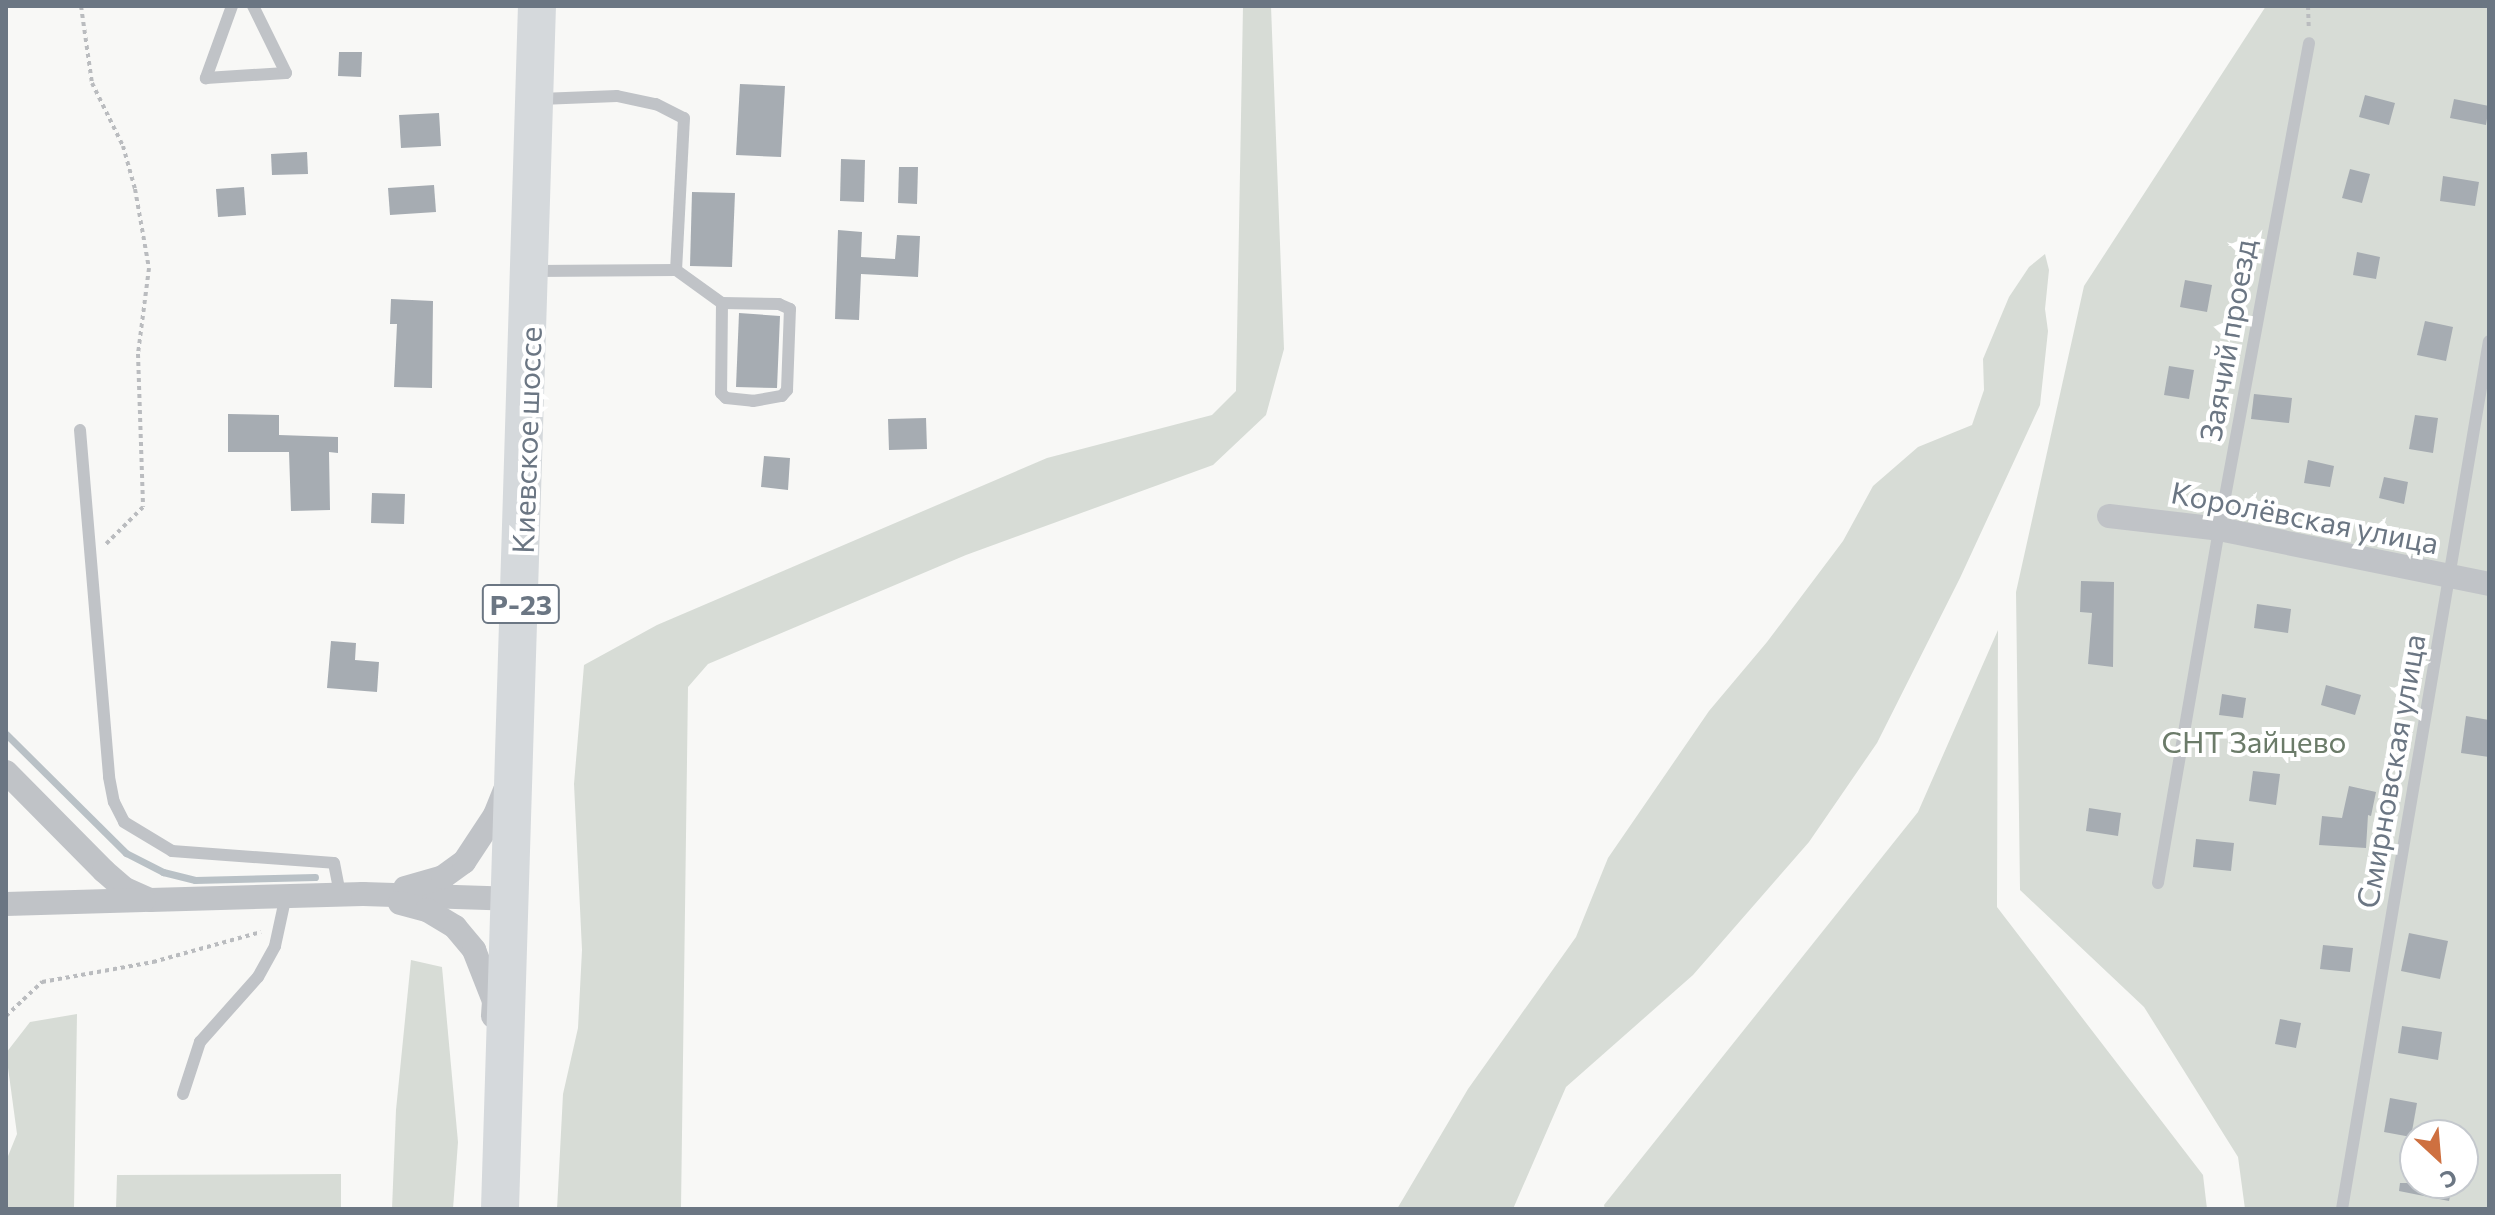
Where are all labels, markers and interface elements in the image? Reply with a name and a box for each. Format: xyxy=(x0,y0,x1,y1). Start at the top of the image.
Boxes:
street label: Заячий проезд xyxy=(2191,236,2263,444)
street label: Киевское шоссе xyxy=(504,326,548,554)
street label: Королёвская улица xyxy=(2168,473,2442,561)
road number: Р-23 xyxy=(481,580,561,628)
street label: Смирновская улица xyxy=(2348,631,2432,911)
park label: СНТ Зайцево xyxy=(2161,723,2347,759)
north arrow xyxy=(2399,1119,2479,1199)
text: С xyxy=(2436,1164,2462,1195)

